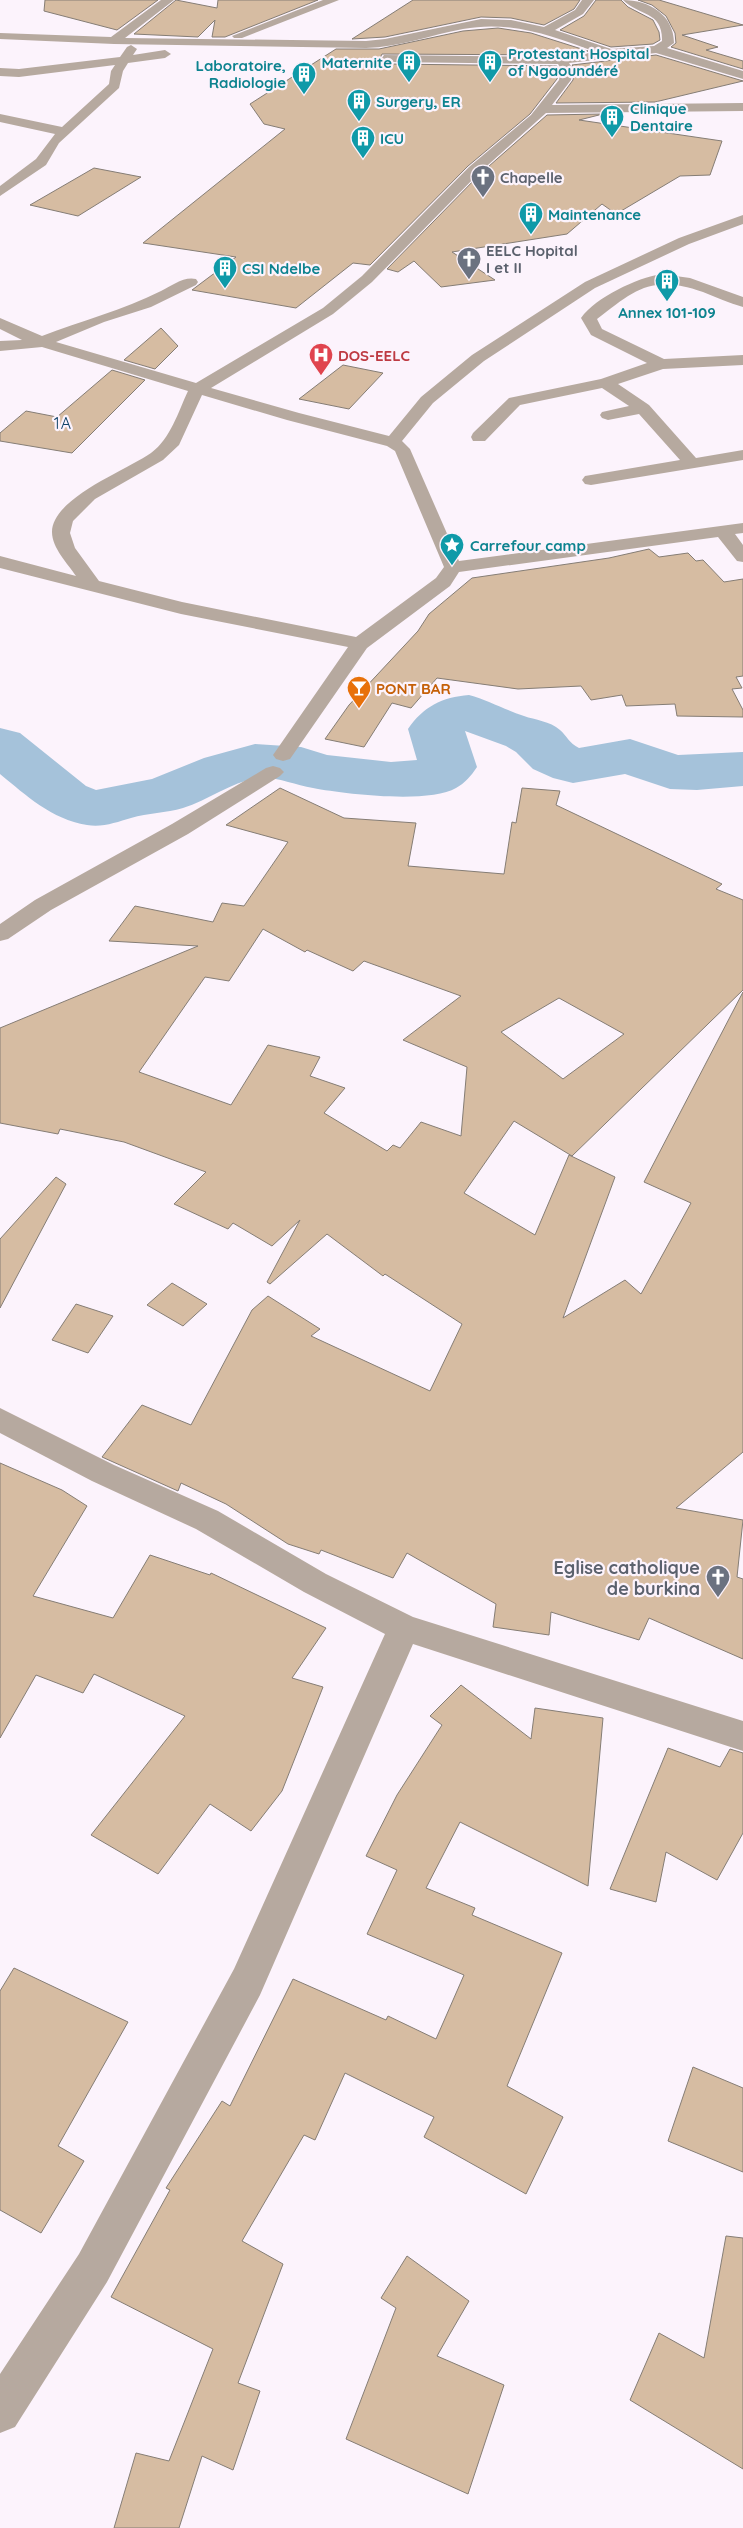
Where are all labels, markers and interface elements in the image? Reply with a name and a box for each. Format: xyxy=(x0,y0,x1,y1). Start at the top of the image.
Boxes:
place label: Protestant Hospital of Ngaoundéré xyxy=(508,44,650,80)
building icon: Maternite xyxy=(396,49,422,83)
building icon: Protestant Hospital of Ngaoundéré xyxy=(477,49,503,83)
place label: Maternite xyxy=(321,53,392,72)
place label: Laboratoire, Radiologie xyxy=(196,56,286,92)
building icon: Laboratoire, Radiologie xyxy=(291,61,317,95)
building icon: Surgery, ER xyxy=(346,88,372,122)
place label: Surgery, ER xyxy=(376,92,461,111)
place label: Clinique Dentaire xyxy=(630,99,693,135)
building icon: Clinique Dentaire xyxy=(599,104,625,138)
building icon: ICU xyxy=(350,125,376,159)
place label: ICU xyxy=(380,129,404,148)
church icon: Chapelle xyxy=(470,164,496,198)
place label: Chapelle xyxy=(500,168,563,187)
building icon: Maintenance xyxy=(518,201,544,235)
place label: Maintenance xyxy=(548,205,641,224)
place label: EELC Hopital I et II xyxy=(486,241,578,277)
church icon: EELC Hopital I et II xyxy=(456,246,482,280)
building icon: CSI Ndelbe xyxy=(212,255,238,289)
place label: CSI Ndelbe xyxy=(242,259,320,278)
building icon: Annex 101-109 xyxy=(654,268,680,302)
place label: Annex 101-109 xyxy=(618,303,716,322)
hospital icon: DOS-EELC xyxy=(308,342,334,376)
place label: DOS-EELC xyxy=(338,346,410,365)
district label: 1A xyxy=(54,413,72,433)
place icon: Carrefour camp xyxy=(439,532,465,566)
place label: Carrefour camp xyxy=(470,536,586,555)
bar icon: PONT BAR xyxy=(346,675,372,709)
place label: PONT BAR xyxy=(376,679,451,698)
place label: Eglise catholique de burkina xyxy=(554,1556,700,1600)
church icon: Eglise catholique de burkina xyxy=(705,1564,731,1598)

